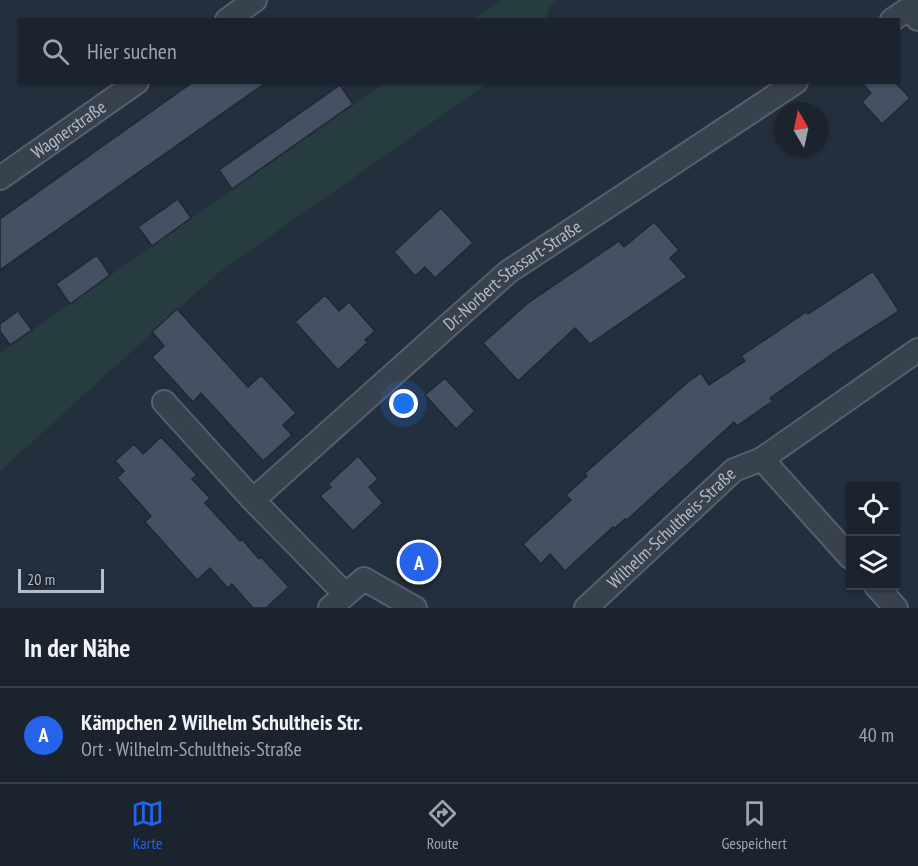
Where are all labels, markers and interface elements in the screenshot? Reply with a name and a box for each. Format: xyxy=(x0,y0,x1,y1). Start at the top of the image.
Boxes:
search box xyxy=(18,18,900,84)
icon: search xyxy=(39,35,72,68)
text: Hier suchen xyxy=(87,37,177,65)
street label: Wagnerstraße xyxy=(27,95,110,164)
north arrow xyxy=(774,102,828,156)
street label: Dr.-Norbert-Stassart-Straße xyxy=(438,215,586,335)
your location xyxy=(389,389,418,418)
street label: Wilhelm-Schultheis-Straße xyxy=(602,462,740,593)
map controls xyxy=(846,482,900,590)
button: locate xyxy=(846,482,900,536)
button: layers xyxy=(846,536,900,590)
pin: A xyxy=(400,540,438,584)
scale bar xyxy=(18,566,104,594)
text: 20 m xyxy=(27,569,55,589)
text: In der Nähe xyxy=(24,631,130,664)
text: Kämpchen 2 Wilhelm Schultheis Str. xyxy=(81,708,363,736)
text: A xyxy=(38,722,49,748)
text: 40 m xyxy=(859,722,894,748)
text: Ort · Wilhelm-Schultheis-Straße xyxy=(81,736,302,762)
tab: Karte xyxy=(131,797,164,853)
tab: Route xyxy=(426,797,459,853)
tab: Gespeichert xyxy=(721,797,787,853)

